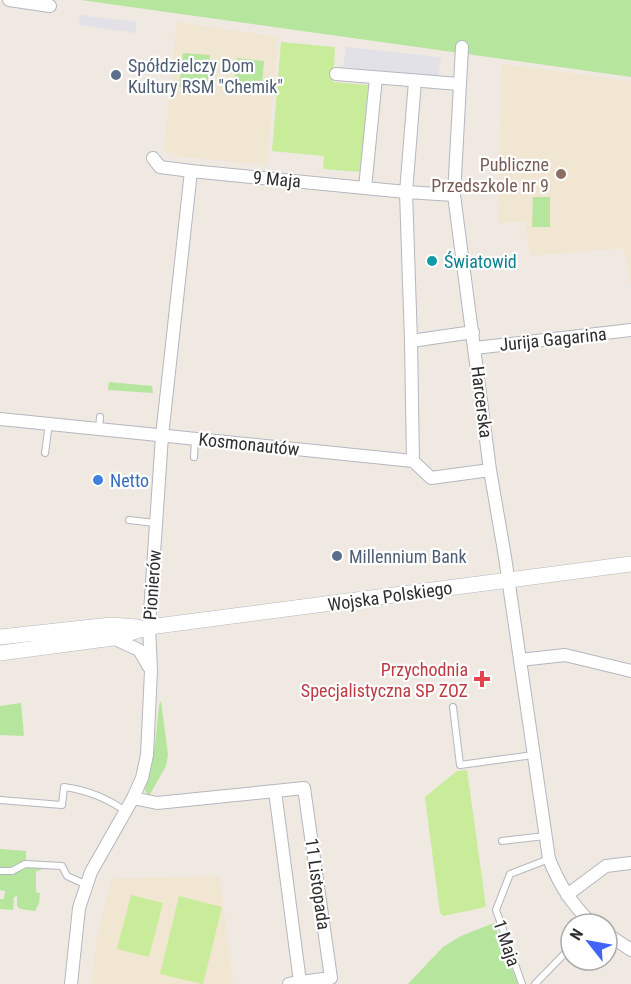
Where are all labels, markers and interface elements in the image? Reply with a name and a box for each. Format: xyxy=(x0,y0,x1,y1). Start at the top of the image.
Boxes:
place label: Spółdzielczy Dom Kultury RSM "Chemik" xyxy=(128,55,283,97)
marker: Spółdzielczy Dom Kultury RSM "Chemik" xyxy=(109,68,123,82)
place label: Publiczne Przedszkole nr 9 xyxy=(431,154,549,196)
street label: 9 Maja xyxy=(252,166,302,192)
marker: Publiczne Przedszkole nr 9 xyxy=(554,167,568,181)
place label: Światowid xyxy=(444,251,517,272)
marker: Światowid xyxy=(425,254,439,268)
street label: Jurija Gagarina xyxy=(498,323,608,355)
street label: Harcerska xyxy=(467,365,497,439)
street label: Kosmonautów xyxy=(198,428,301,460)
place label: Netto xyxy=(110,470,149,491)
marker: Netto xyxy=(91,473,105,487)
place label: Millennium Bank xyxy=(349,546,467,567)
street label: Pionierów xyxy=(139,549,165,621)
marker: Millennium Bank xyxy=(330,549,344,563)
street label: Wojska Polskiego xyxy=(326,577,454,615)
place label: Przychodnia Specjalistyczna SP ZOZ xyxy=(301,659,468,701)
marker: Przychodnia Specjalistyczna SP ZOZ xyxy=(473,670,491,688)
street label: 11 Listopada xyxy=(301,837,335,931)
north arrow xyxy=(559,912,619,972)
street label: 1 Maja xyxy=(489,917,525,969)
text: N xyxy=(566,925,587,944)

